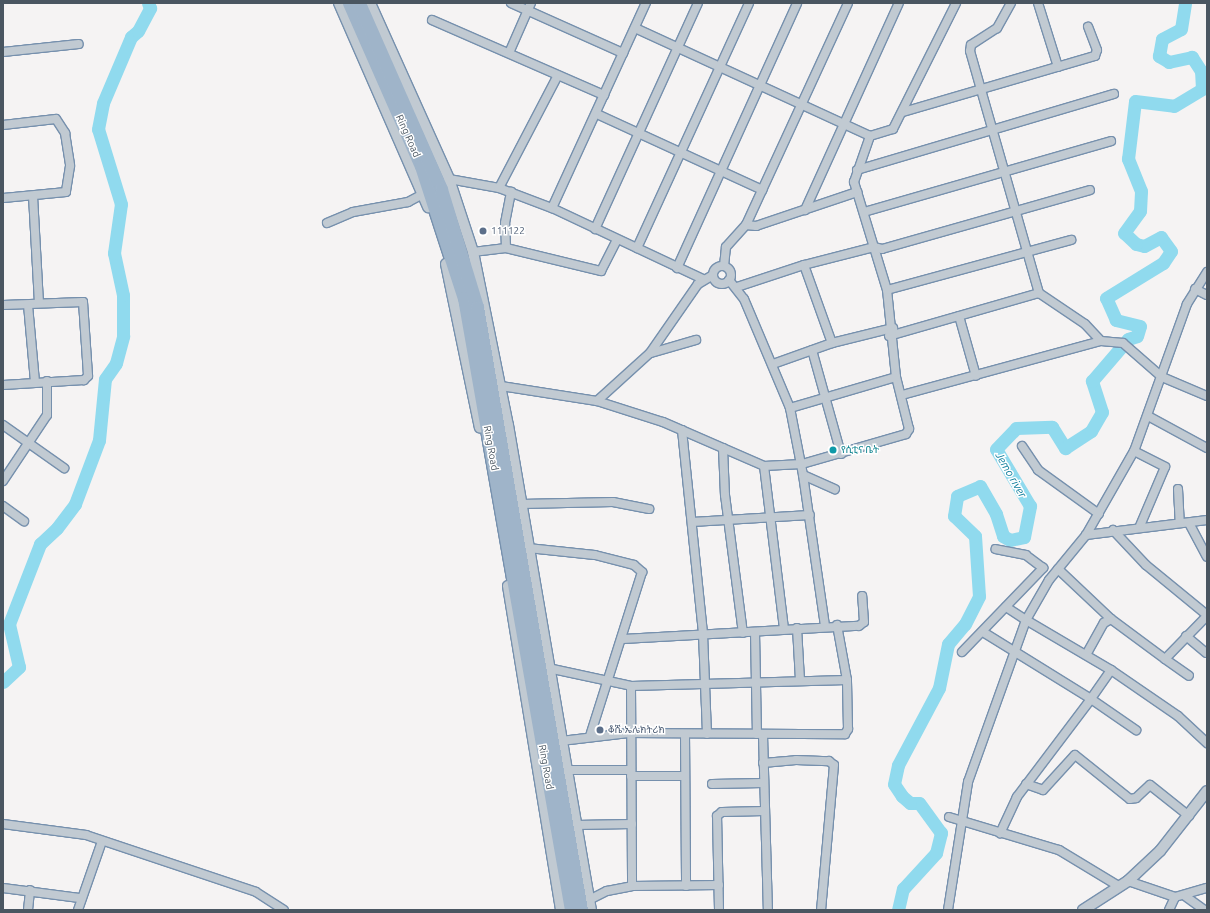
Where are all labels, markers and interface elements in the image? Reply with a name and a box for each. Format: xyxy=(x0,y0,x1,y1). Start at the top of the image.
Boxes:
street label: Ring Road xyxy=(393,113,423,159)
place label: 111122 xyxy=(491,225,525,237)
marker: 111122 xyxy=(478,226,488,236)
street label: Ring Road xyxy=(481,425,501,471)
place label: የሲቲና ቤት xyxy=(841,444,879,456)
marker: የሲቲና ቤት xyxy=(828,445,838,455)
water label: Jemo river xyxy=(993,450,1029,500)
place label: ቆሼ ኤሌክትሪክ xyxy=(608,724,665,736)
marker: ቆሼ ኤሌክትሪክ xyxy=(595,725,605,735)
street label: Ring Road xyxy=(536,744,556,790)

